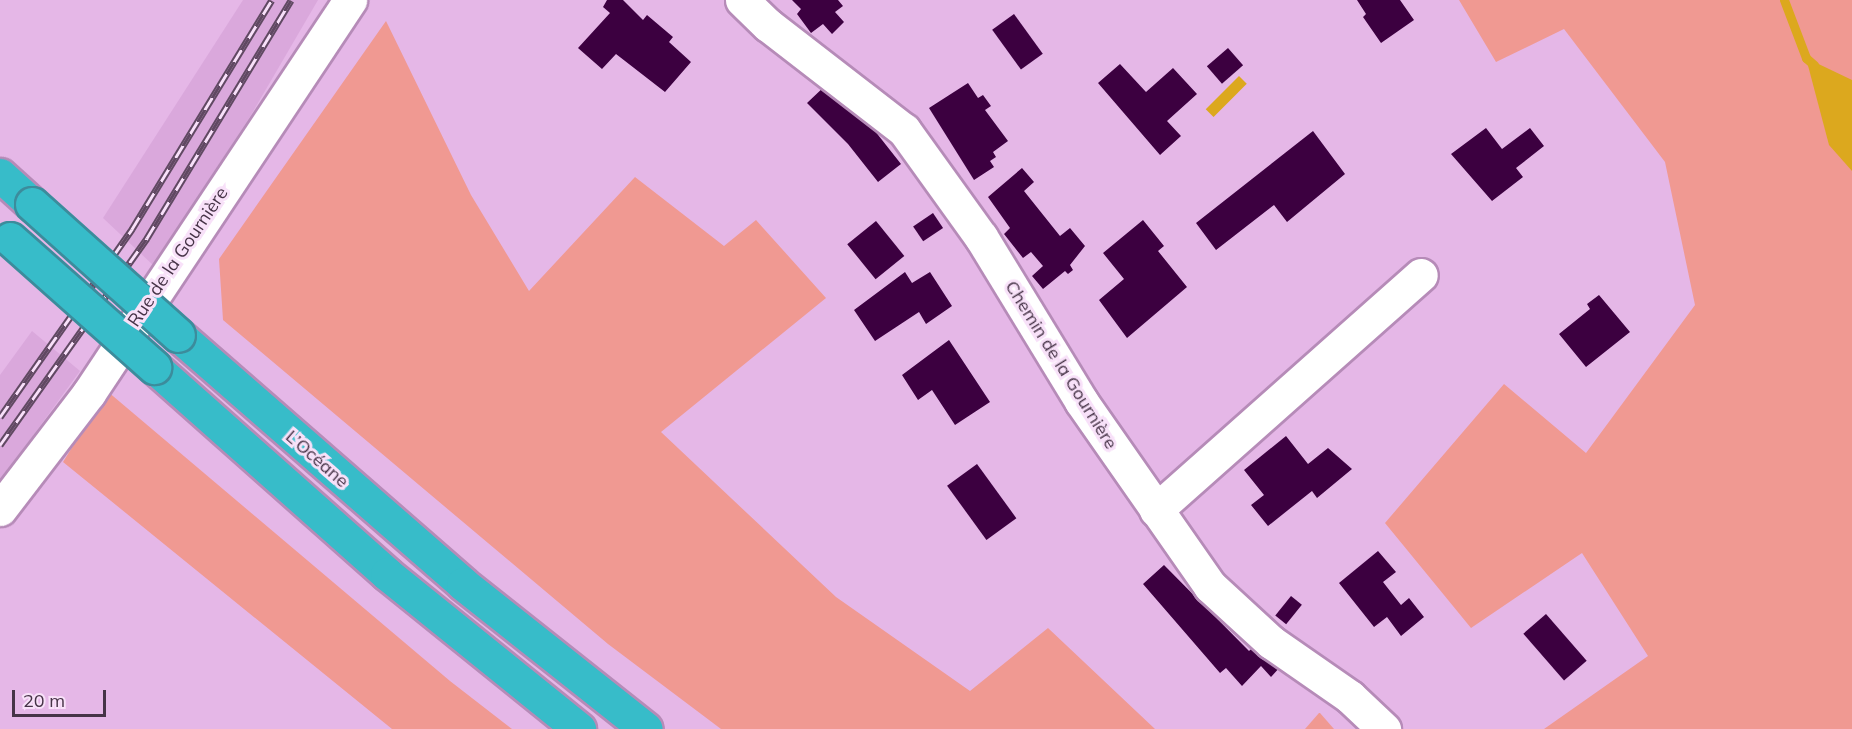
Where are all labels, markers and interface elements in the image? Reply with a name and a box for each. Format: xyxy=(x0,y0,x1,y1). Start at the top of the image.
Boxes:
street label: Rue de la Gournière xyxy=(123,183,233,331)
street label: Chemin de la Gournière xyxy=(1000,277,1122,453)
street label: L’Océane xyxy=(281,426,353,492)
scale bar xyxy=(15,678,110,716)
text: 20 m xyxy=(23,689,65,712)

